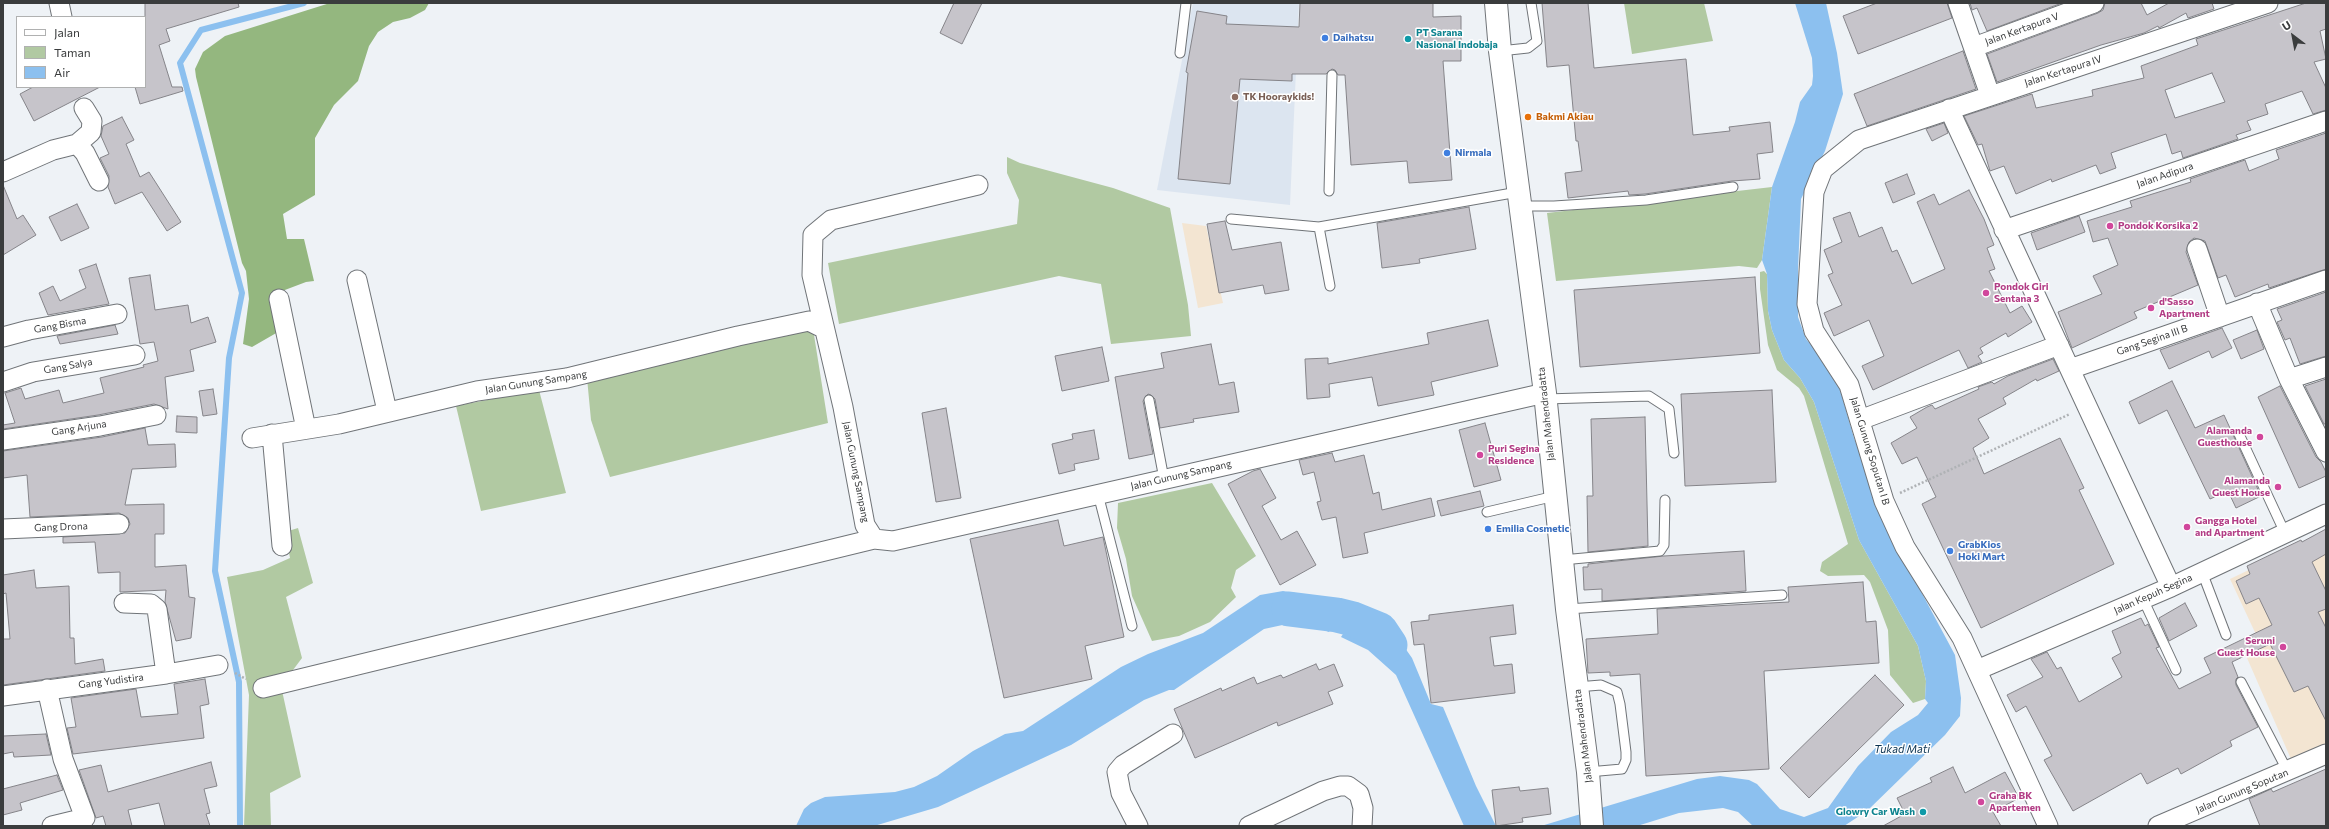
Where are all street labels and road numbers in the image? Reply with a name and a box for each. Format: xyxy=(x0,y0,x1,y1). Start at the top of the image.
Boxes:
street label: Jalan Kertapura V xyxy=(1983,10,2061,48)
street label: Jalan Kertapura IV xyxy=(2023,53,2103,89)
street label: Jalan Adipura xyxy=(2135,160,2195,190)
street label: Gang Bisma xyxy=(33,314,87,336)
street label: Gang Segina III B xyxy=(2115,322,2189,358)
street label: Gang Salya xyxy=(43,356,93,376)
street label: Jalan Mahendradatta xyxy=(1535,366,1557,462)
street label: Jalan Gunung Sampang xyxy=(484,368,588,396)
street label: Jalan Gunung Soputan I B xyxy=(1848,396,1892,506)
street label: Gang Arjuna xyxy=(51,418,107,438)
street label: Jalan Gunung Sampang xyxy=(840,420,872,524)
street label: Jalan Gunung Sampang xyxy=(1129,458,1233,492)
street label: Gang Drona xyxy=(34,520,88,534)
street label: Jalan Kepuh Segina xyxy=(2112,571,2194,617)
street label: Gang Yudistira xyxy=(78,671,144,691)
street label: Jalan Mahendradatta xyxy=(1571,688,1595,784)
street label: Jalan Gunung Soputan xyxy=(2194,766,2290,816)

